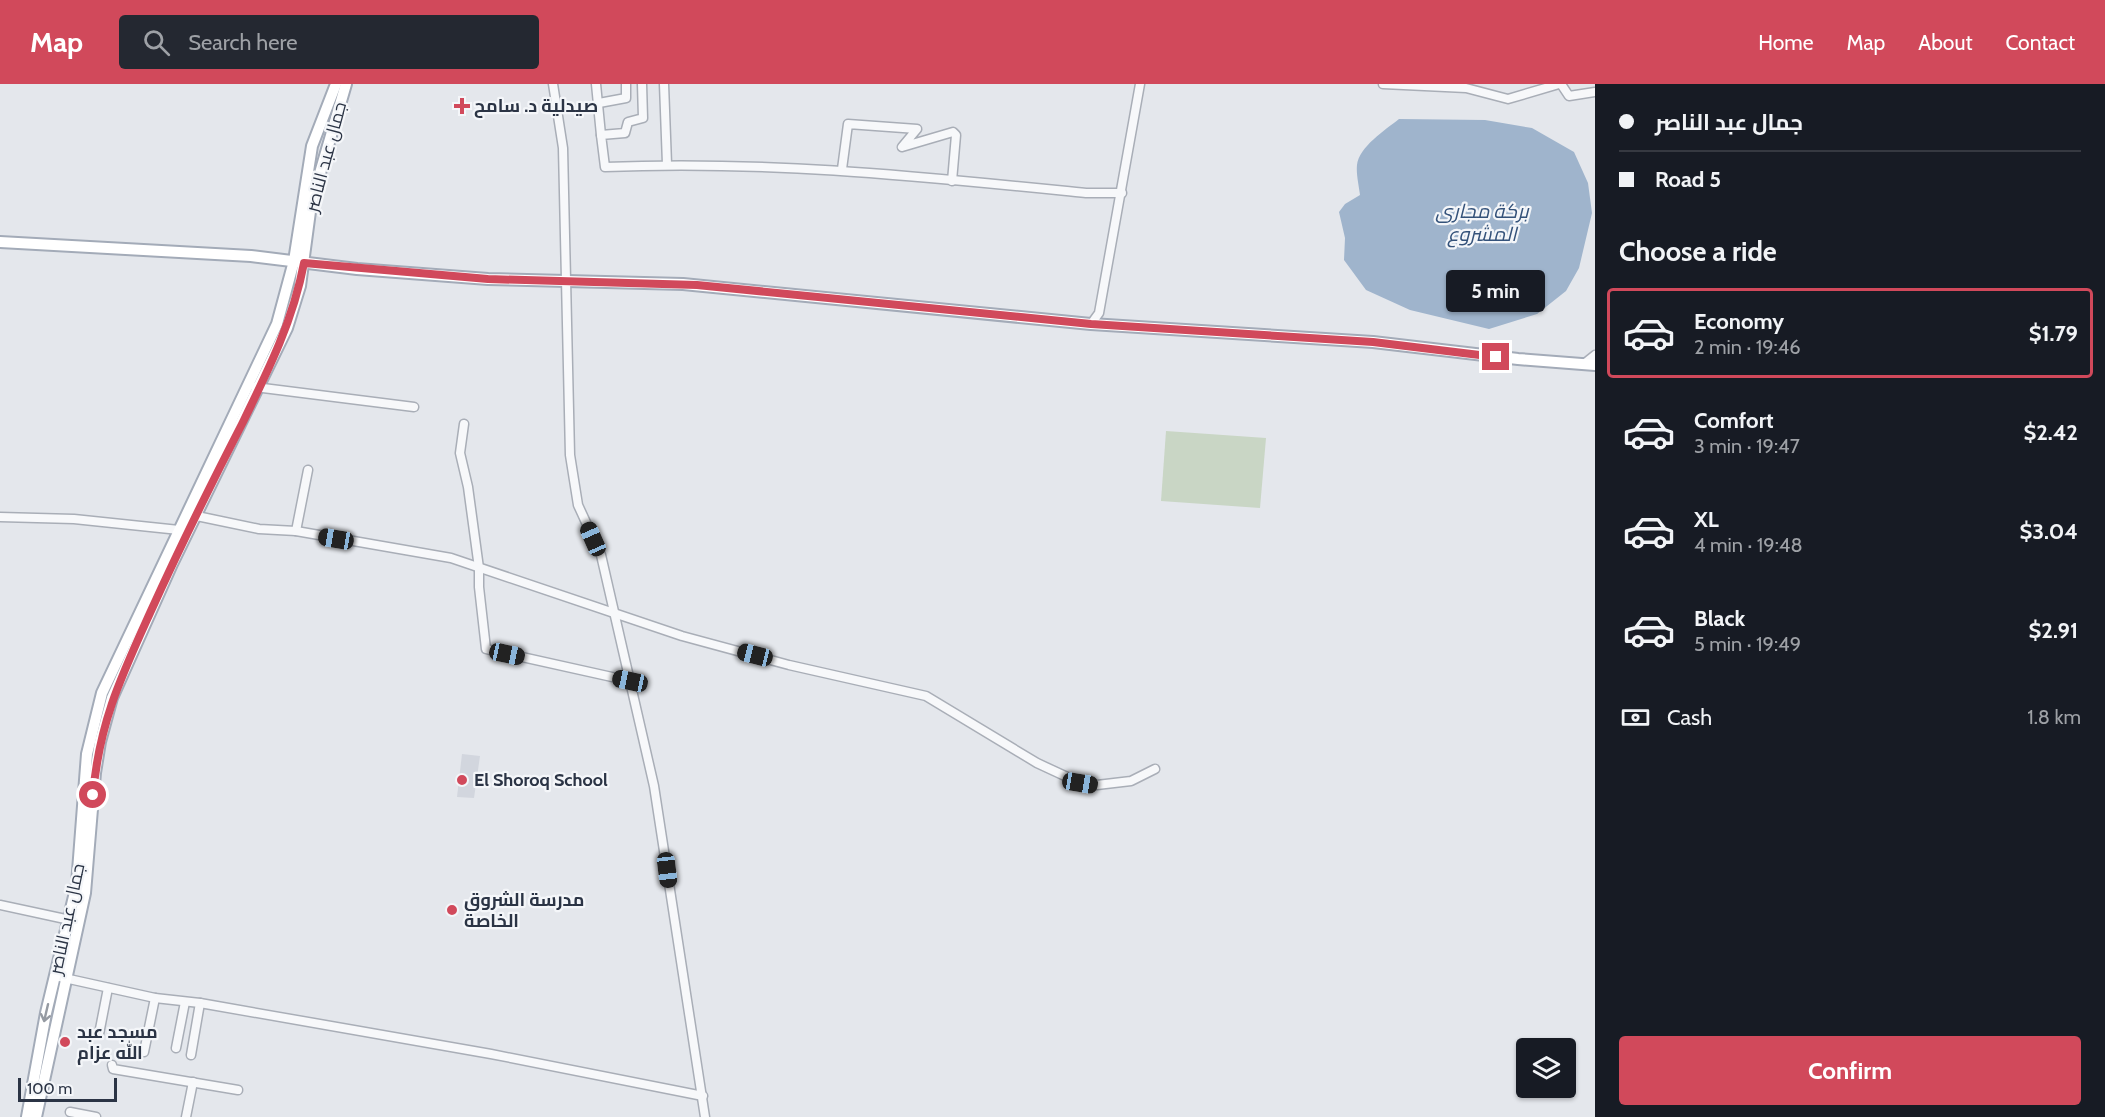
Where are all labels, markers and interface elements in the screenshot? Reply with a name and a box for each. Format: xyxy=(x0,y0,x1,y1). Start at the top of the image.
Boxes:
search box xyxy=(119,15,539,69)
text: Map xyxy=(30,25,83,59)
icon: search xyxy=(140,26,173,59)
text: Search here xyxy=(188,29,297,56)
text: Home xyxy=(1758,30,1814,55)
text: Map xyxy=(1847,30,1885,55)
text: About xyxy=(1918,30,1972,55)
text: Contact xyxy=(2005,30,2075,55)
place label: صيدلية د. سامح xyxy=(474,95,598,118)
marker: صيدلية د. سامح xyxy=(455,99,469,113)
street label: جمال عبد الناصر xyxy=(300,100,351,215)
text: جمال عبد الناصر xyxy=(1655,109,1803,136)
text: Road 5 xyxy=(1655,166,1721,193)
water label: بركة مجارى المشروع xyxy=(1435,199,1530,248)
text: Choose a ride xyxy=(1619,235,1777,268)
callout: 5 min xyxy=(1446,270,1546,312)
text: 5 min xyxy=(1471,279,1520,303)
icon: car xyxy=(1622,306,1676,360)
text: Economy xyxy=(1694,308,1784,335)
text: $1.79 xyxy=(2029,320,2078,347)
text: 2 min · 19:46 xyxy=(1694,335,1801,359)
route end xyxy=(1482,343,1509,370)
icon: car xyxy=(1622,405,1676,459)
text: Comfort xyxy=(1694,407,1773,434)
text: $2.42 xyxy=(2023,419,2078,446)
text: 3 min · 19:47 xyxy=(1694,434,1800,458)
icon: car xyxy=(1622,504,1676,558)
text: XL xyxy=(1694,506,1719,533)
text: $3.04 xyxy=(2020,518,2078,545)
car xyxy=(577,519,609,559)
car xyxy=(317,527,355,551)
text: 4 min · 19:48 xyxy=(1694,533,1803,557)
icon: car xyxy=(1622,603,1676,657)
text: Black xyxy=(1694,605,1745,632)
text: $2.91 xyxy=(2029,617,2078,644)
text: 5 min · 19:49 xyxy=(1694,632,1801,656)
car xyxy=(488,641,526,667)
car xyxy=(735,642,775,668)
car xyxy=(611,668,649,694)
icon: cash xyxy=(1619,701,1652,734)
text: Cash xyxy=(1667,704,1712,731)
text: 1.8 km xyxy=(2027,705,2081,729)
place label: El Shoroq School xyxy=(474,769,608,791)
car xyxy=(1061,771,1099,795)
marker: El Shoroq School xyxy=(455,773,469,787)
route start xyxy=(79,781,106,808)
car xyxy=(656,851,678,889)
street label: جمال عبد الناصر xyxy=(44,861,90,978)
place label: مدرسة الشروق الخاصة xyxy=(464,889,584,932)
marker: مدرسة الشروق الخاصة xyxy=(445,903,459,917)
one-way arrow xyxy=(40,1003,52,1022)
place label: مسجد عبد الله عزام xyxy=(77,1021,158,1065)
marker: مسجد عبد الله عزام xyxy=(58,1035,72,1049)
button: Confirm xyxy=(1619,1036,2081,1105)
map controls xyxy=(1516,1038,1576,1098)
button: layers xyxy=(1516,1038,1576,1098)
scale bar xyxy=(18,1075,117,1102)
text: 100 m xyxy=(27,1079,72,1098)

